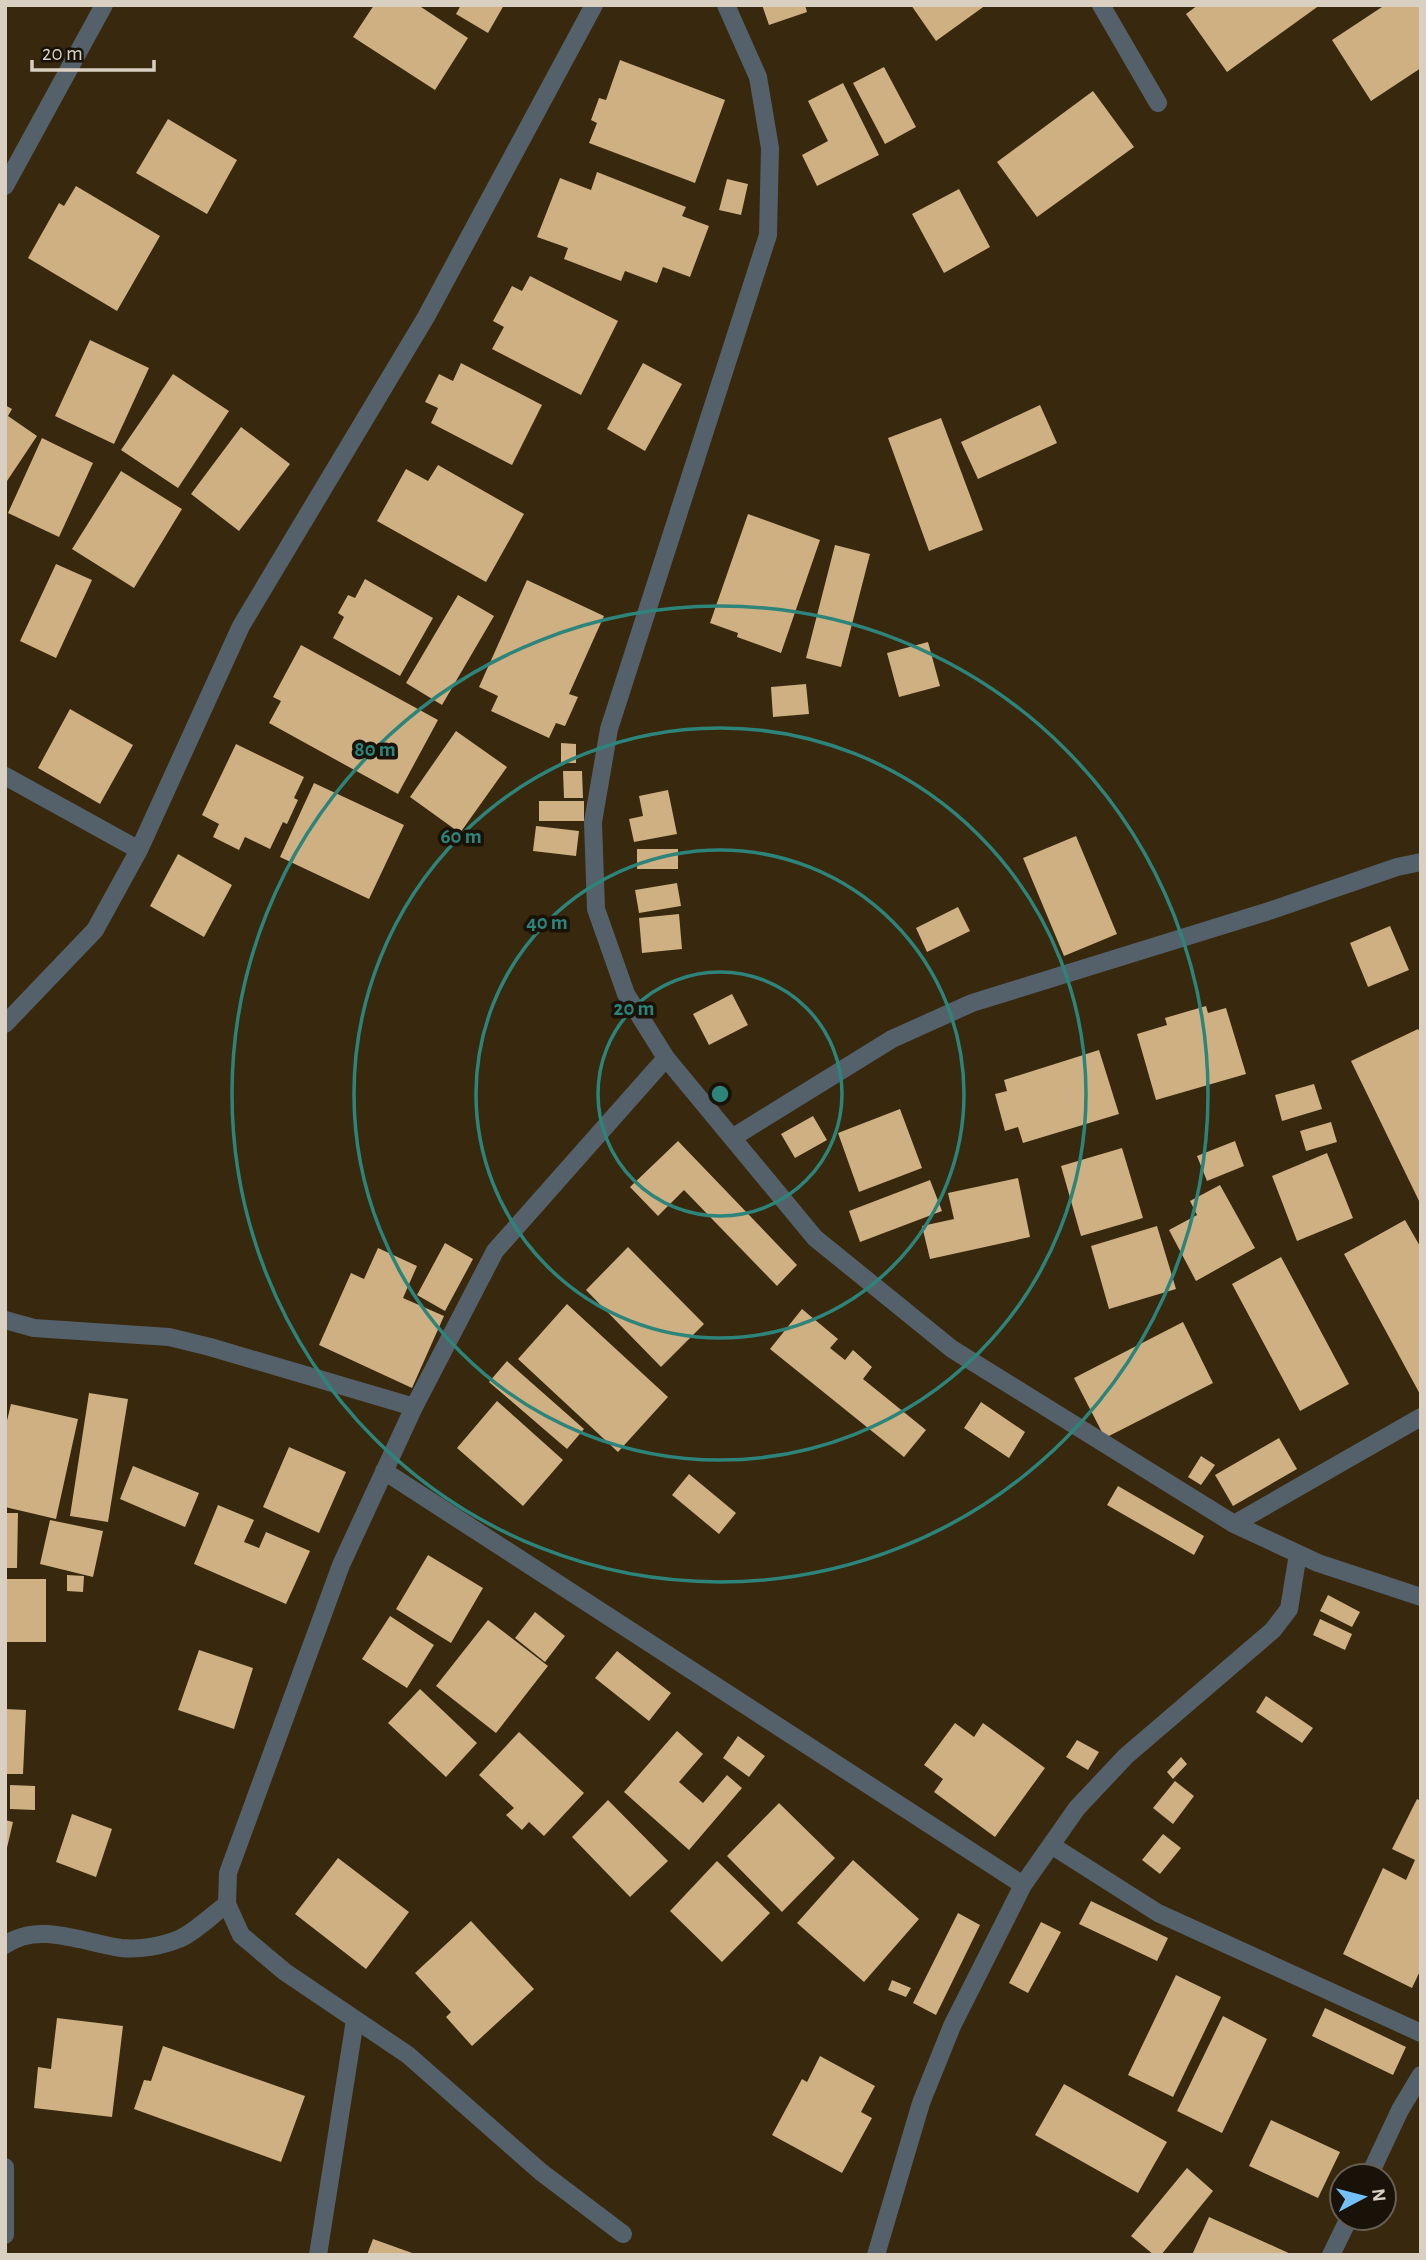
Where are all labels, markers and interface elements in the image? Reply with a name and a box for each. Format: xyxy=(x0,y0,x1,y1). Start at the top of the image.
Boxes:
scale bar xyxy=(32,28,154,72)
text: 20 m xyxy=(42,43,83,64)
text: 80 m xyxy=(354,739,396,760)
text: 60 m xyxy=(440,826,482,847)
text: 40 m xyxy=(526,912,568,933)
text: 20 m xyxy=(614,998,654,1019)
centre of rings xyxy=(708,1082,732,1106)
north arrow xyxy=(1328,2162,1398,2232)
text: N xyxy=(1368,2187,1389,2203)

